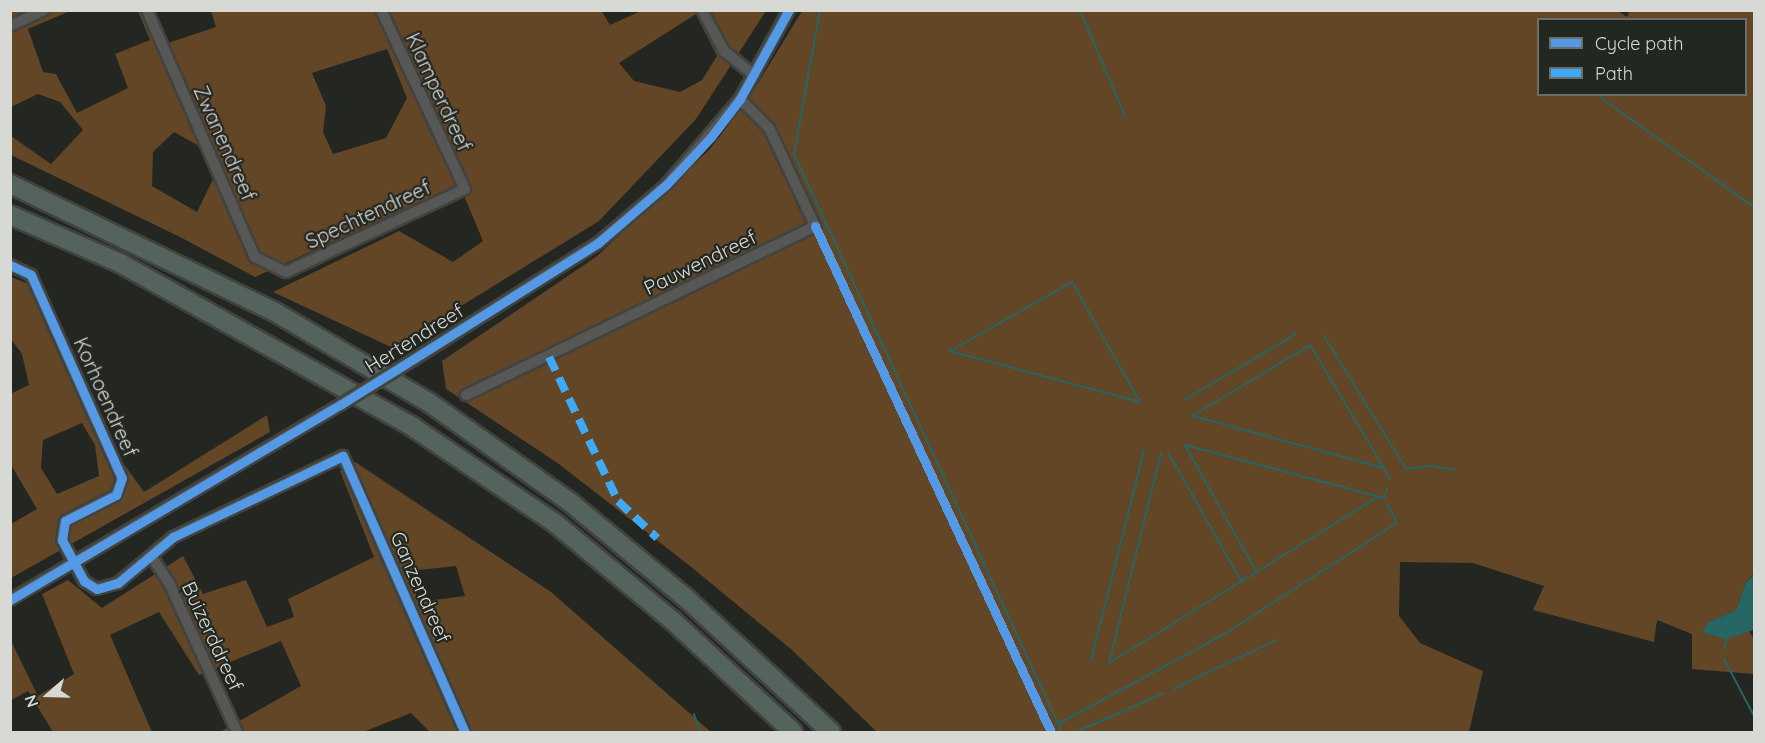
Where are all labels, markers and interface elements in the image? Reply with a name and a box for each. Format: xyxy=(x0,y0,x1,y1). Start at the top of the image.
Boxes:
legend xyxy=(1537,18,1747,96)
street label: Klamperdreef xyxy=(401,29,477,155)
text: Cycle path xyxy=(1595,32,1683,55)
text: Path xyxy=(1595,62,1633,85)
street label: Zwanendreef xyxy=(189,82,261,204)
street label: Spechtendreef xyxy=(302,175,434,253)
street label: Pauwendreef xyxy=(640,224,760,300)
street label: Hertendreef xyxy=(360,298,468,378)
street label: Korhoendreef xyxy=(69,333,143,461)
street label: Ganzendreef xyxy=(386,528,456,646)
street label: Buizerddreef xyxy=(177,577,249,695)
north arrow xyxy=(18,665,78,725)
text: N xyxy=(20,692,42,710)

